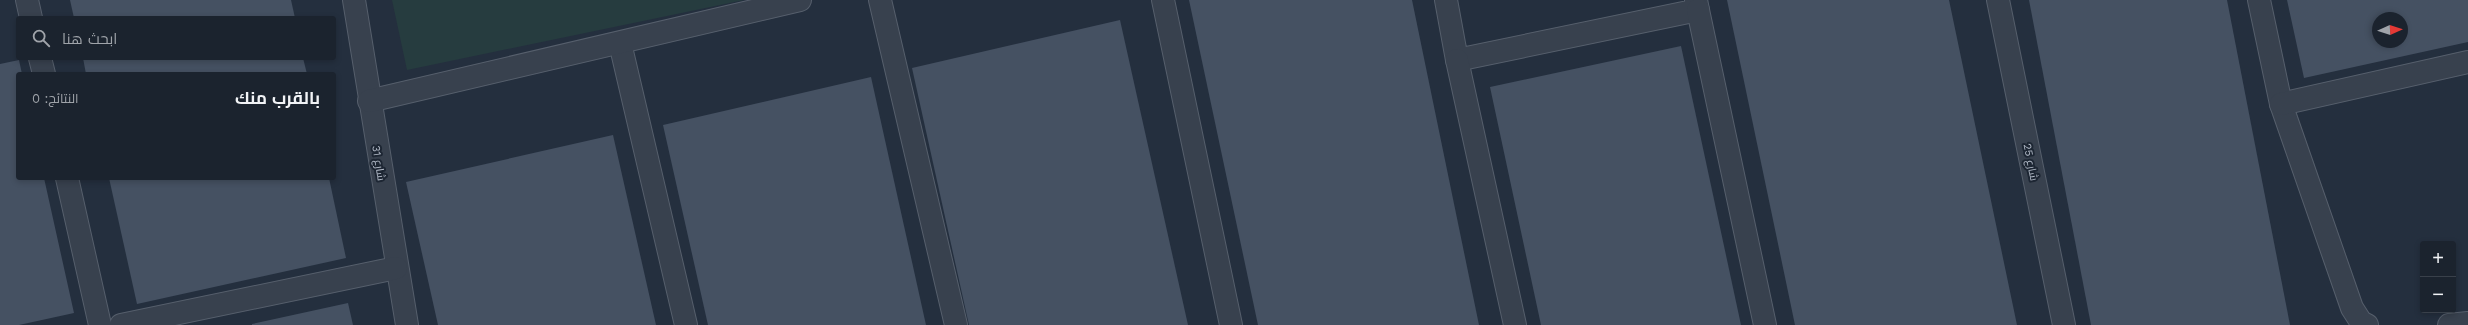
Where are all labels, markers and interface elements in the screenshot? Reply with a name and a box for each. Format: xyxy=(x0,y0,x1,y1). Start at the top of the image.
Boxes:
north arrow xyxy=(2372,12,2408,48)
search box xyxy=(16,16,336,60)
icon: search xyxy=(30,27,52,49)
text: ابحث هنا xyxy=(62,30,117,48)
text: بالقرب منك xyxy=(235,88,320,108)
text: النتائج: 0 xyxy=(32,91,79,106)
street label: شارع 25 xyxy=(2020,142,2041,182)
street label: شارع 31 xyxy=(368,144,388,182)
map controls xyxy=(2420,241,2456,313)
button: + xyxy=(2420,241,2456,277)
button: − xyxy=(2420,277,2456,313)

